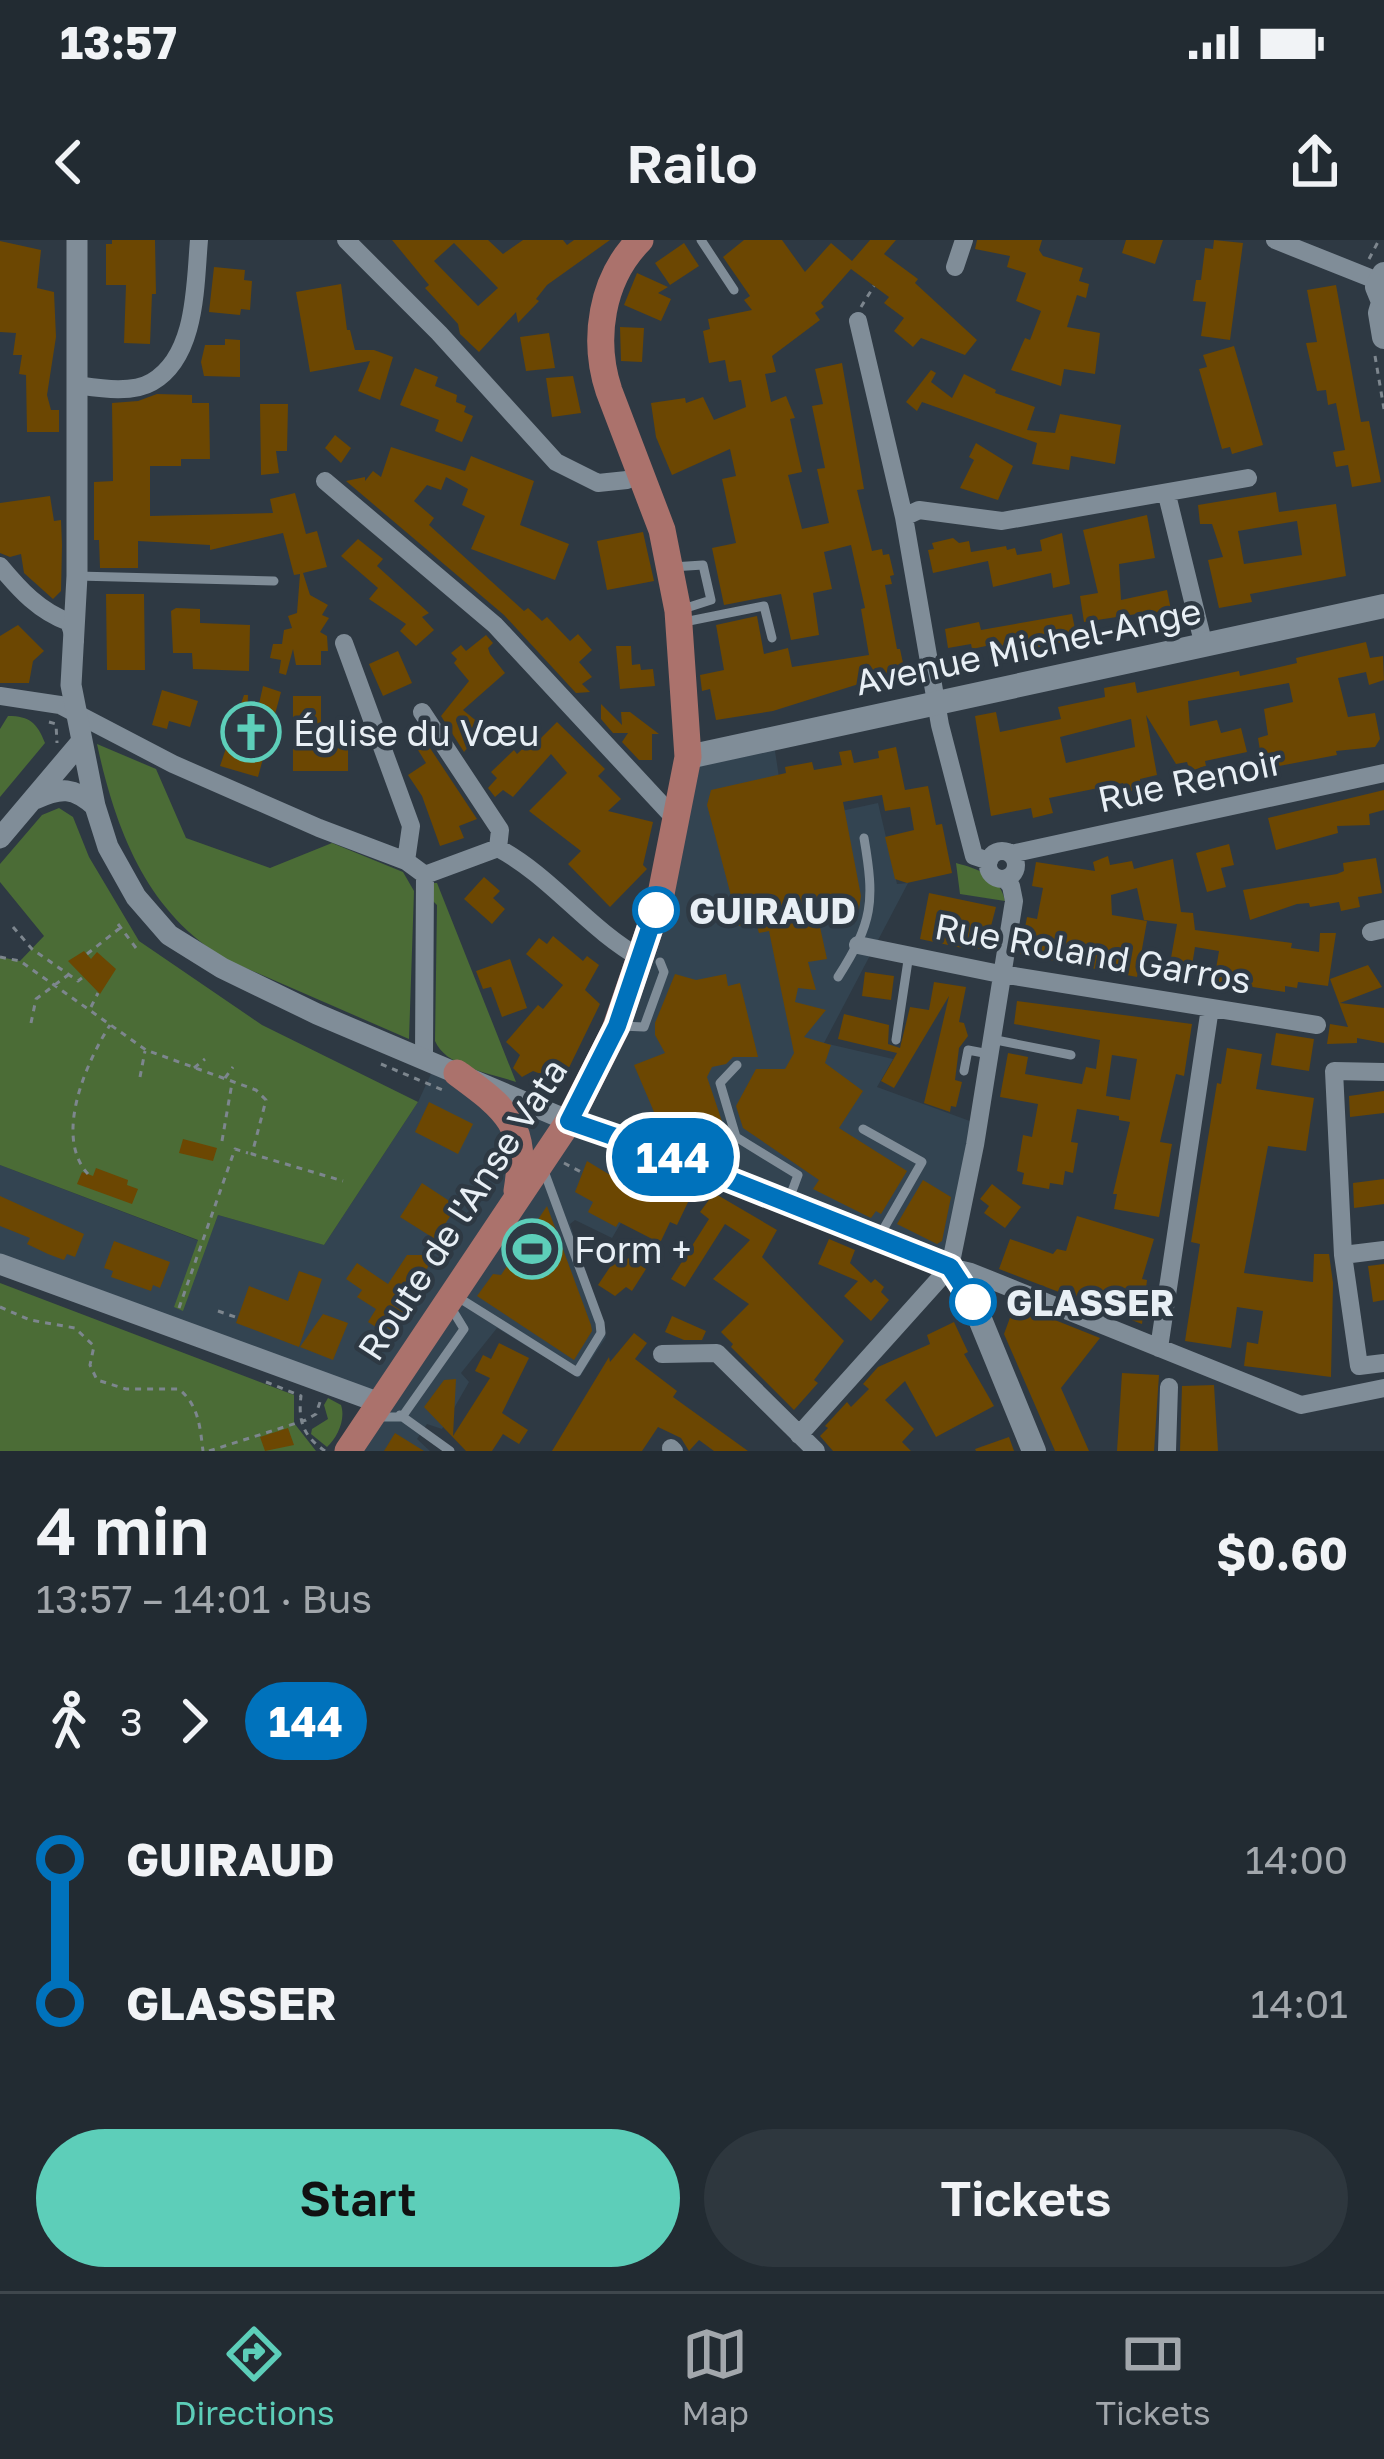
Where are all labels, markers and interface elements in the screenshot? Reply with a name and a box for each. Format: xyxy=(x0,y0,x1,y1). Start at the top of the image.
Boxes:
text: 13:57 xyxy=(60,15,177,69)
icon: back xyxy=(36,129,102,195)
icon: share xyxy=(1282,129,1348,195)
text: Railo xyxy=(626,130,758,195)
street label: Avenue Michel-Ange xyxy=(851,588,1205,704)
church icon: Église du Vœu xyxy=(220,701,282,763)
place label: Église du Vœu xyxy=(293,711,540,754)
street label: Rue Renoir xyxy=(1094,739,1286,821)
marker: GUIRAUD xyxy=(634,888,678,932)
place label: GUIRAUD xyxy=(689,889,856,932)
street label: Rue Roland Garros xyxy=(931,904,1255,1002)
street label: Route de l'Anse Vata xyxy=(348,1050,576,1368)
line badge: 144 xyxy=(604,1118,742,1196)
text: 144 xyxy=(636,1132,710,1182)
sports icon: Form + xyxy=(501,1218,563,1280)
place label: Form + xyxy=(574,1228,691,1271)
marker: GLASSER xyxy=(951,1280,995,1324)
place label: GLASSER xyxy=(1006,1281,1175,1324)
text: 4 min xyxy=(36,1490,210,1570)
text: $0.60 xyxy=(1216,1526,1348,1580)
text: 13:57 – 14:01 · Bus xyxy=(36,1575,372,1622)
icon: walk xyxy=(36,1688,102,1754)
icon: forward xyxy=(161,1688,227,1754)
text: 144 xyxy=(269,1696,343,1746)
text: 3 xyxy=(120,1698,143,1745)
text: GUIRAUD xyxy=(126,1832,335,1886)
text: 14:00 xyxy=(1245,1836,1348,1883)
text: GLASSER xyxy=(126,1976,337,2030)
text: 14:01 xyxy=(1250,1980,1348,2027)
button: Start xyxy=(36,2129,680,2267)
button: Tickets xyxy=(704,2129,1348,2267)
tab: Directions xyxy=(173,2321,335,2432)
tab: Map xyxy=(681,2321,749,2432)
tab: Tickets xyxy=(1095,2321,1211,2432)

